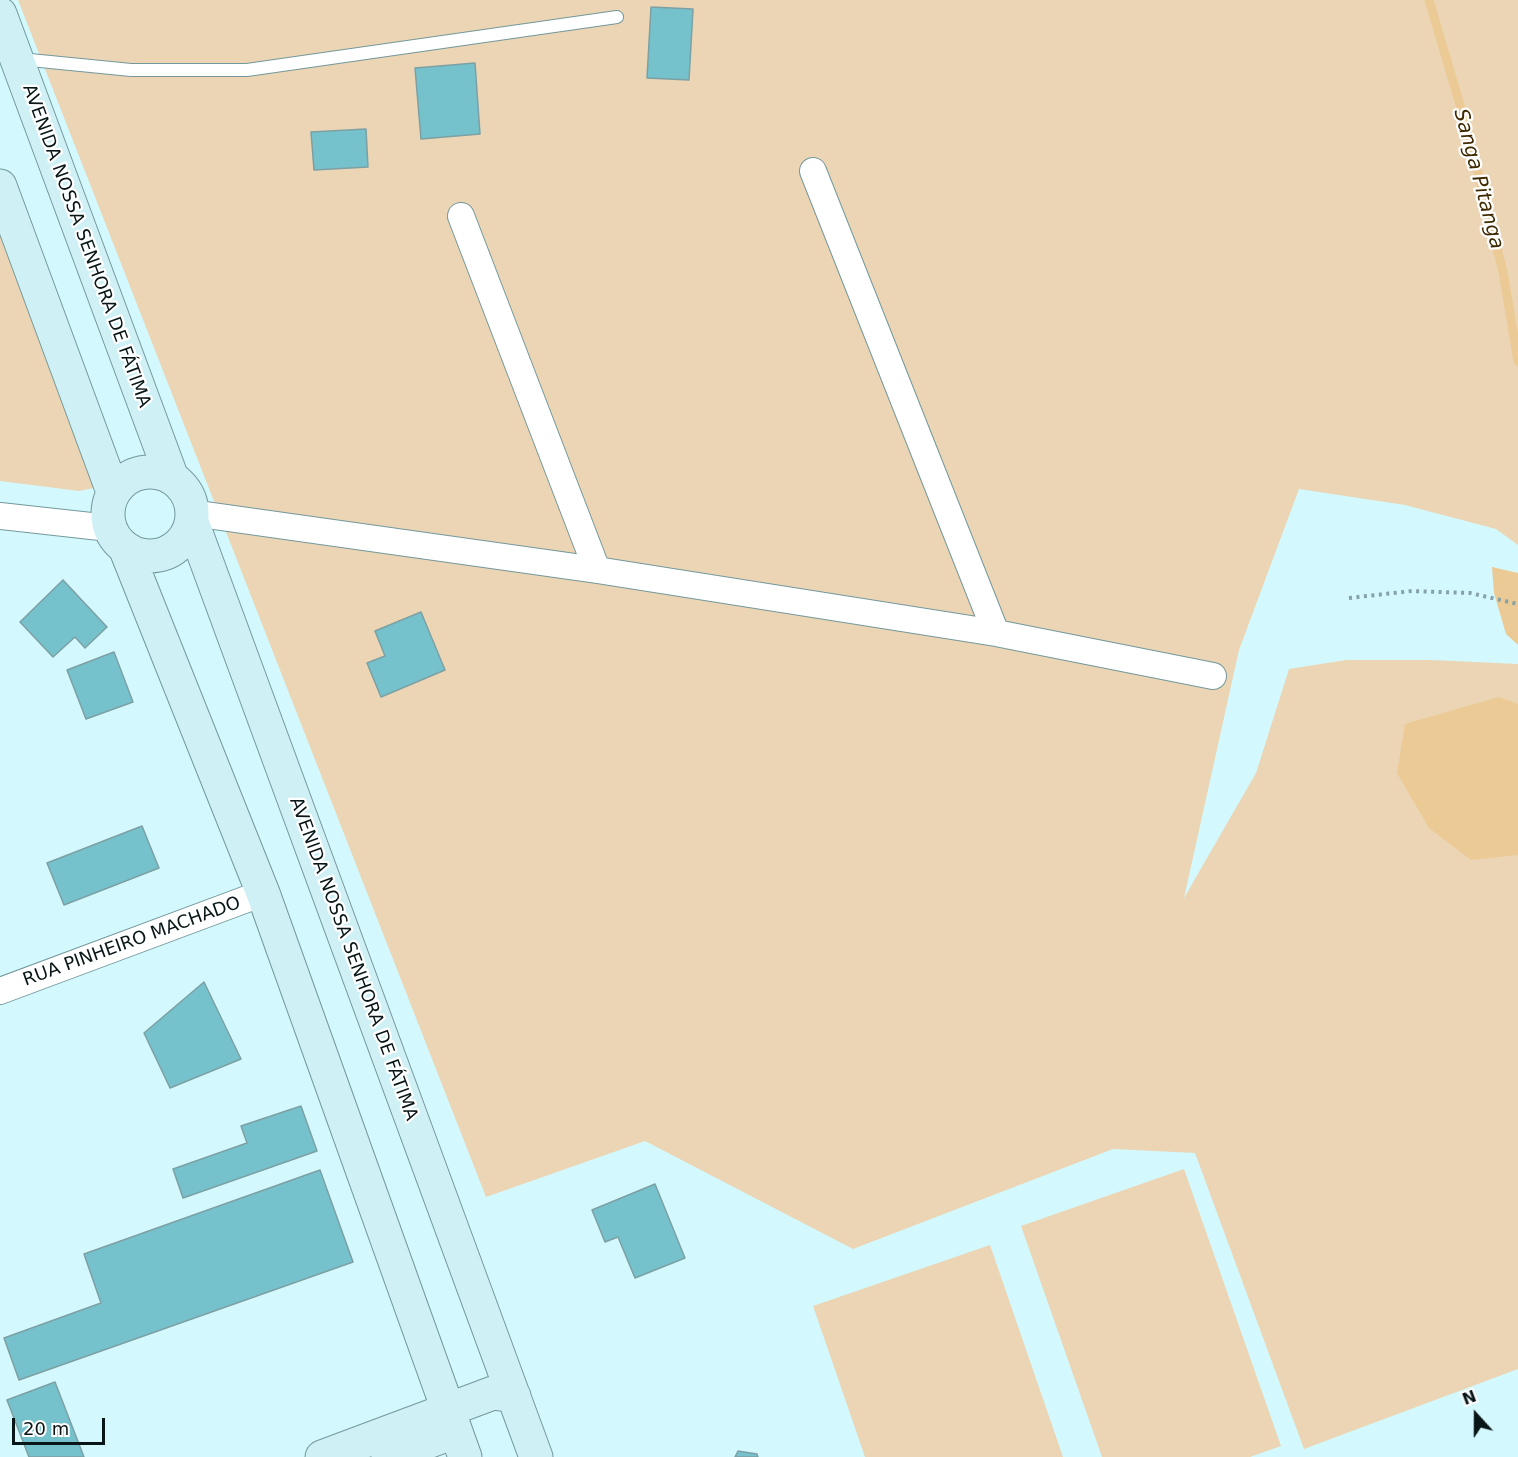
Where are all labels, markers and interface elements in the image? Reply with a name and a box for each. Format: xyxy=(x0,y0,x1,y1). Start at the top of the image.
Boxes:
street label: AVENIDA NOSSA SENHORA DE FÁTIMA xyxy=(17,81,155,411)
water label: Sanga Pitanga xyxy=(1448,106,1508,252)
street label: AVENIDA NOSSA SENHORA DE FÁTIMA xyxy=(284,794,422,1124)
street label: RUA PINHEIRO MACHADO xyxy=(20,893,244,991)
north arrow xyxy=(1446,1385,1506,1445)
text: N xyxy=(1460,1386,1479,1409)
scale bar xyxy=(15,1406,108,1444)
text: 20 m xyxy=(23,1418,69,1439)

